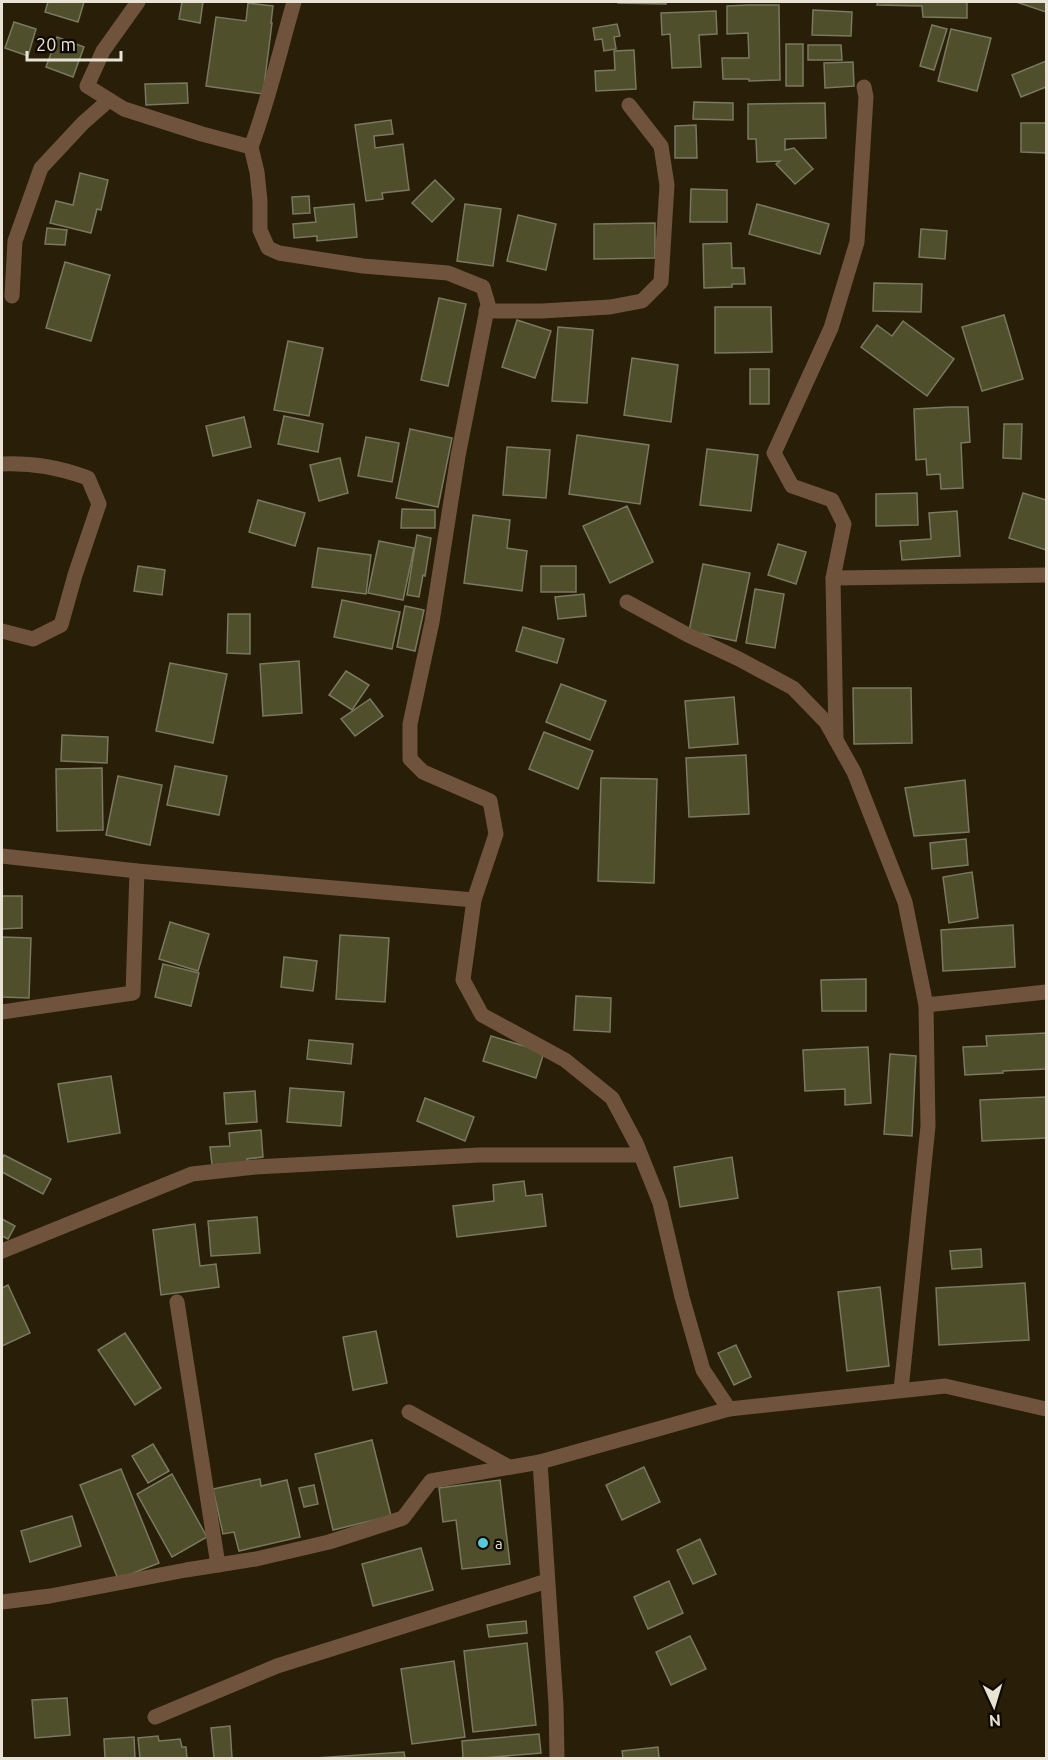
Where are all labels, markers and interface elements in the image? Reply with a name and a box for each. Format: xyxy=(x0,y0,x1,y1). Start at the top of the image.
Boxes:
scale bar xyxy=(27,24,122,62)
text: 20 m xyxy=(36,34,76,54)
place label: a xyxy=(495,1535,503,1552)
marker: a xyxy=(476,1536,490,1550)
north arrow xyxy=(964,1676,1024,1736)
text: N xyxy=(988,1712,1002,1730)

